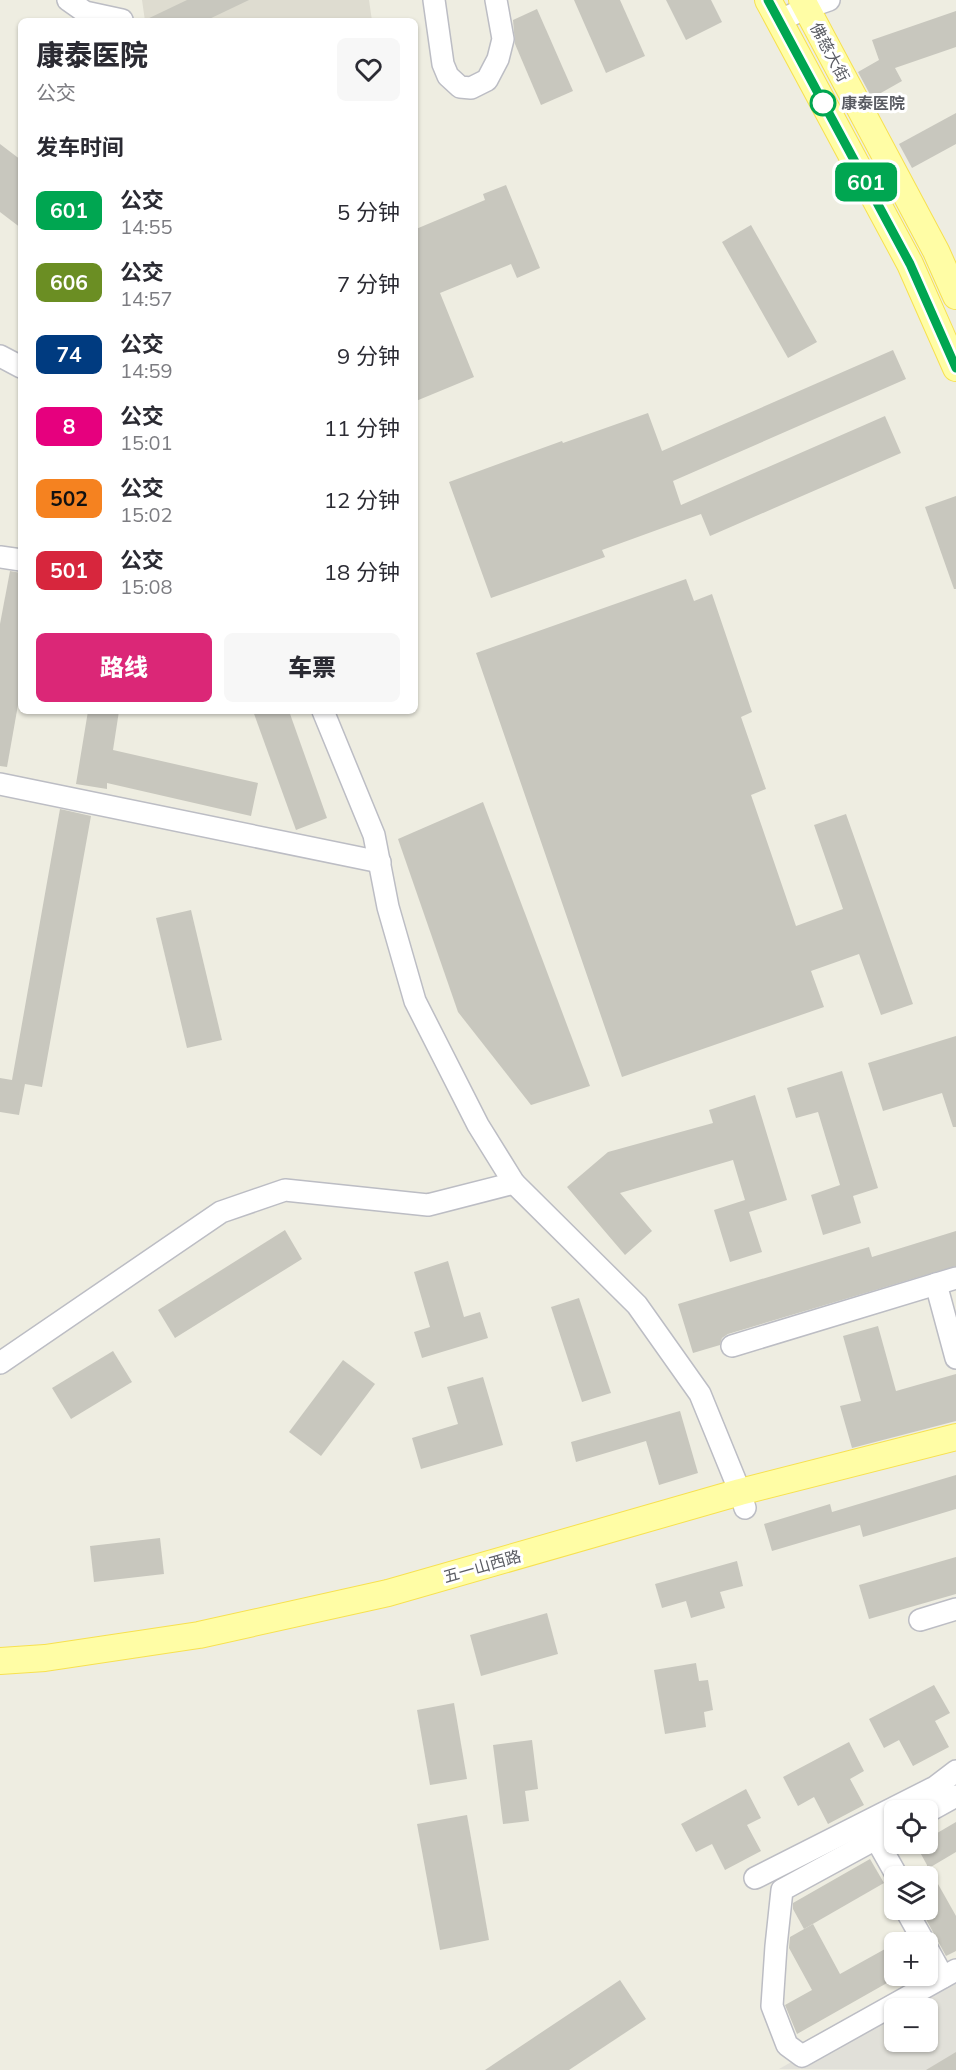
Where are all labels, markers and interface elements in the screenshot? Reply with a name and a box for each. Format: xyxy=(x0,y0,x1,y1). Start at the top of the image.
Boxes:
street label: 佛慈大街 xyxy=(806,19,854,85)
text: 康泰医院 xyxy=(36,37,148,72)
button: heart xyxy=(337,38,400,101)
text: 公交 xyxy=(36,80,76,105)
marker: 康泰医院 xyxy=(810,90,836,116)
place label: 康泰医院 xyxy=(841,93,905,113)
text: 发车时间 xyxy=(36,133,124,161)
line badge: 601 xyxy=(832,162,900,201)
text: 601 xyxy=(847,169,885,195)
text: 公交 xyxy=(120,186,164,214)
text: 601 xyxy=(50,197,88,223)
text: 5 分钟 xyxy=(337,198,400,226)
text: 14:55 xyxy=(120,214,173,239)
text: 公交 xyxy=(120,258,164,286)
text: 606 xyxy=(50,269,88,295)
text: 7 分钟 xyxy=(337,270,400,298)
text: 14:57 xyxy=(120,286,173,311)
text: 公交 xyxy=(120,330,164,358)
text: 74 xyxy=(56,341,82,367)
text: 9 分钟 xyxy=(337,342,400,370)
text: 14:59 xyxy=(120,358,173,383)
text: 公交 xyxy=(120,402,164,430)
text: 8 xyxy=(63,413,75,439)
text: 11 分钟 xyxy=(324,414,400,442)
text: 15:01 xyxy=(120,430,173,455)
text: 公交 xyxy=(120,474,164,502)
text: 502 xyxy=(50,485,88,511)
text: 12 分钟 xyxy=(324,486,400,514)
text: 15:02 xyxy=(120,502,173,527)
text: 公交 xyxy=(120,546,164,574)
text: 501 xyxy=(50,557,88,583)
text: 18 分钟 xyxy=(324,558,400,586)
text: 15:08 xyxy=(120,574,173,599)
button: 路线 xyxy=(36,633,212,702)
button: 车票 xyxy=(224,633,400,702)
street label: 五一山西路 xyxy=(441,1545,523,1587)
map controls xyxy=(884,1800,938,2052)
button: locate xyxy=(884,1800,938,1854)
button: layers xyxy=(884,1866,938,1920)
button: + xyxy=(884,1932,938,1986)
button: − xyxy=(884,1998,938,2052)

